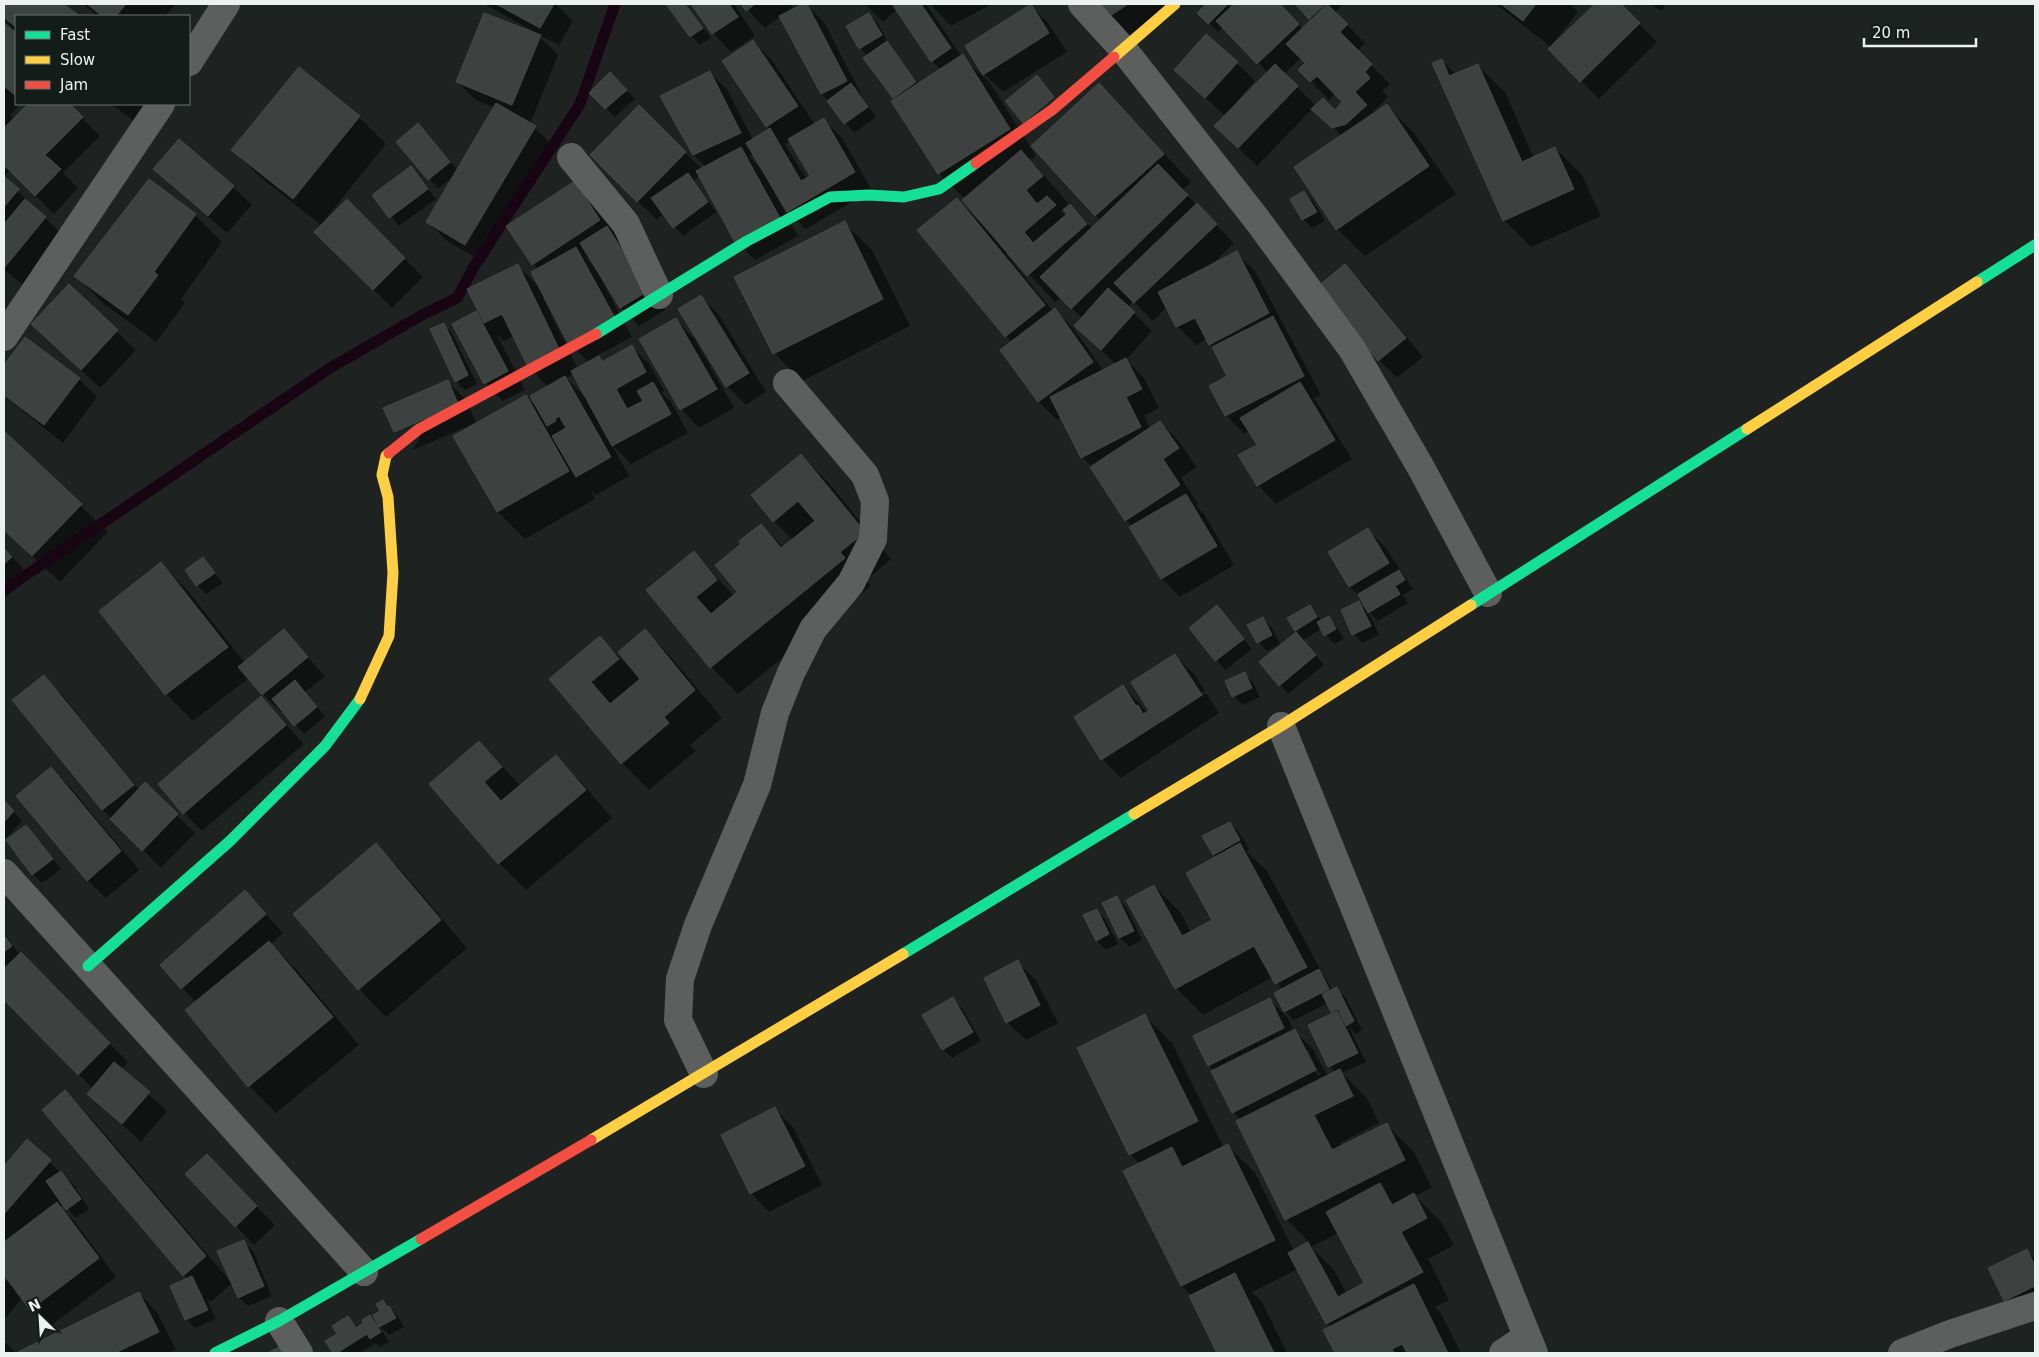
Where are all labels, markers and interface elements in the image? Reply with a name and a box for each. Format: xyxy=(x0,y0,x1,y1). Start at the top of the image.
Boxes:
legend xyxy=(15,15,190,105)
scale bar xyxy=(1864,15,1976,47)
text: 20 m xyxy=(1872,24,1910,42)
text: Fast xyxy=(60,26,90,44)
text: Slow xyxy=(60,51,95,69)
text: Jam xyxy=(59,76,88,94)
north arrow xyxy=(15,1292,65,1342)
text: N xyxy=(26,1295,43,1315)

